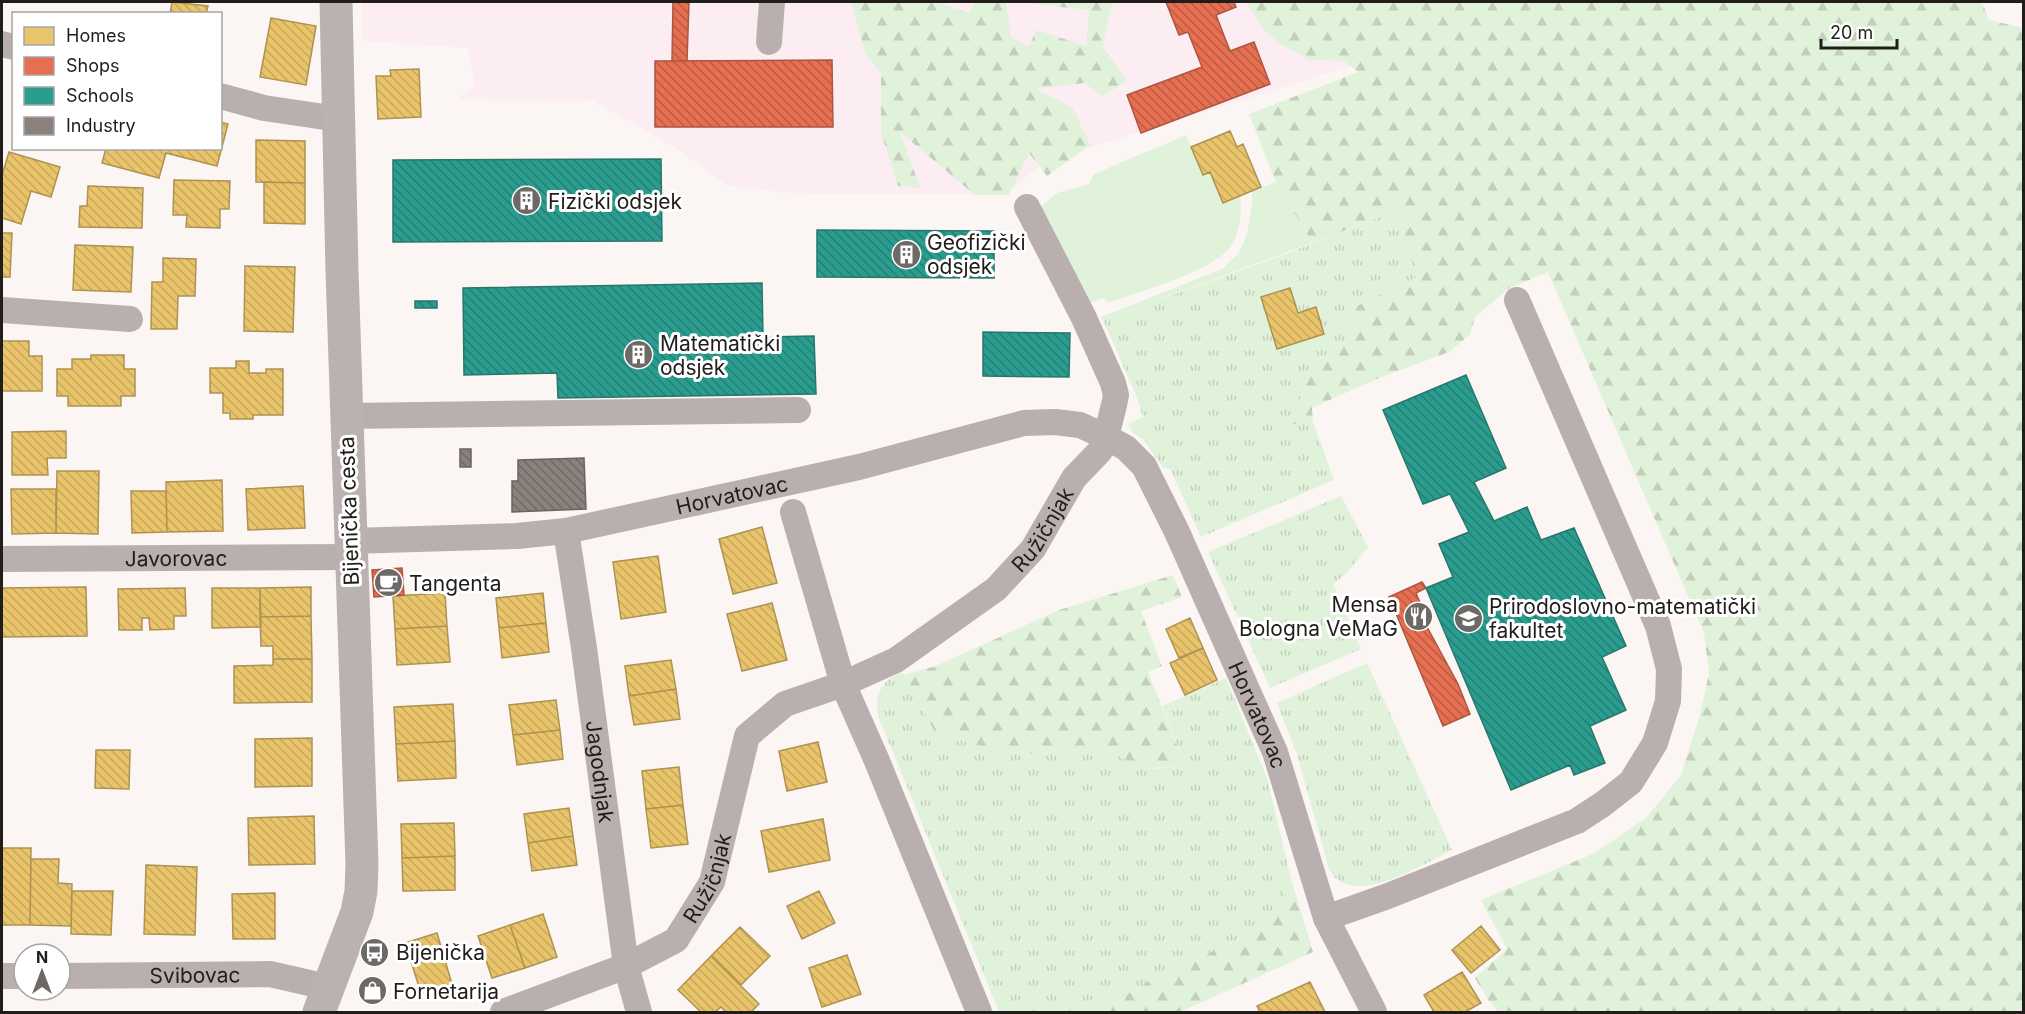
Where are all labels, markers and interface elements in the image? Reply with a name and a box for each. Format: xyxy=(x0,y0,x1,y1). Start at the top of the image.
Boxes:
legend xyxy=(12,12,222,150)
scale bar xyxy=(1821,12,1898,50)
text: 20 m xyxy=(1830,22,1873,43)
text: Homes xyxy=(66,25,126,46)
text: Shops xyxy=(66,55,120,76)
text: Schools xyxy=(66,85,134,106)
text: Industry xyxy=(66,115,136,136)
building icon: Fizički odsjek xyxy=(511,185,543,217)
place label: Fizički odsjek xyxy=(548,189,683,214)
place label: Geofizički odsjek xyxy=(927,230,1026,279)
building icon: Geofizički odsjek xyxy=(890,238,922,270)
place label: Matematički odsjek xyxy=(660,331,780,380)
building icon: Matematički odsjek xyxy=(623,339,655,371)
street label: Bijenička cesta xyxy=(334,436,364,586)
street label: Horvatovac xyxy=(673,470,790,519)
street label: Ružičnjak xyxy=(1006,482,1079,577)
street label: Javorovac xyxy=(125,545,227,571)
cafe icon: Tangenta xyxy=(372,567,404,599)
place label: Tangenta xyxy=(409,571,502,596)
place label: Mensa Bologna VeMaG xyxy=(1239,592,1398,641)
place label: Prirodoslovno-matematički fakultet xyxy=(1489,594,1756,643)
restaurant icon: Mensa Bologna VeMaG xyxy=(1403,600,1435,632)
school or university icon: Prirodoslovno-matematički fakultet xyxy=(1452,602,1484,634)
street label: Horvatovac xyxy=(1224,658,1292,771)
street label: Jagodnjak xyxy=(581,719,620,825)
street label: Ružičnjak xyxy=(677,830,736,927)
bus stop icon: Bijenička xyxy=(359,936,391,968)
place label: Bijenička xyxy=(396,940,485,965)
north arrow xyxy=(12,942,72,1002)
text: N xyxy=(36,947,48,967)
street label: Svibovac xyxy=(149,962,241,988)
shop icon: Fornetarija xyxy=(356,975,388,1007)
place label: Fornetarija xyxy=(393,979,499,1004)

